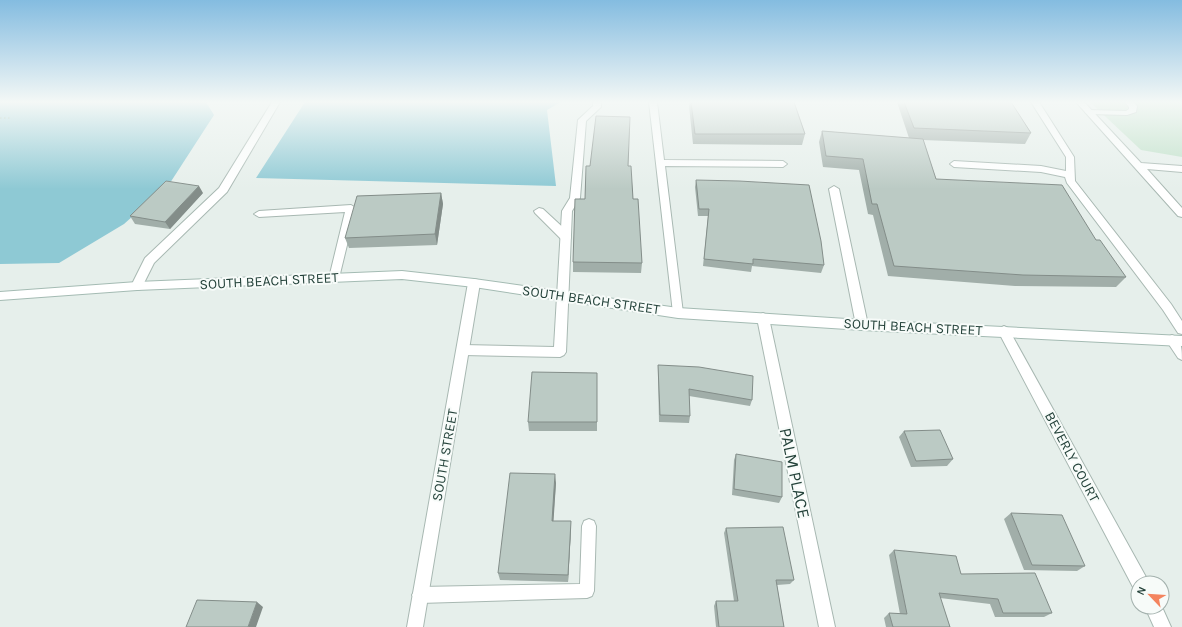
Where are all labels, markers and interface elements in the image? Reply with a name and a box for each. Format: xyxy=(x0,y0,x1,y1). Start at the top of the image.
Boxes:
street label: SOUTH BEACH STREET xyxy=(199,269,339,293)
street label: SOUTH BEACH STREET xyxy=(521,282,661,318)
street label: SOUTH BEACH STREET xyxy=(843,315,983,339)
street label: SOUTH STREET xyxy=(429,408,461,502)
street label: BEVERLY COURT xyxy=(1041,409,1103,505)
street label: PALM PLACE xyxy=(776,426,814,520)
north arrow xyxy=(1130,575,1170,615)
text: N xyxy=(1134,585,1149,597)

